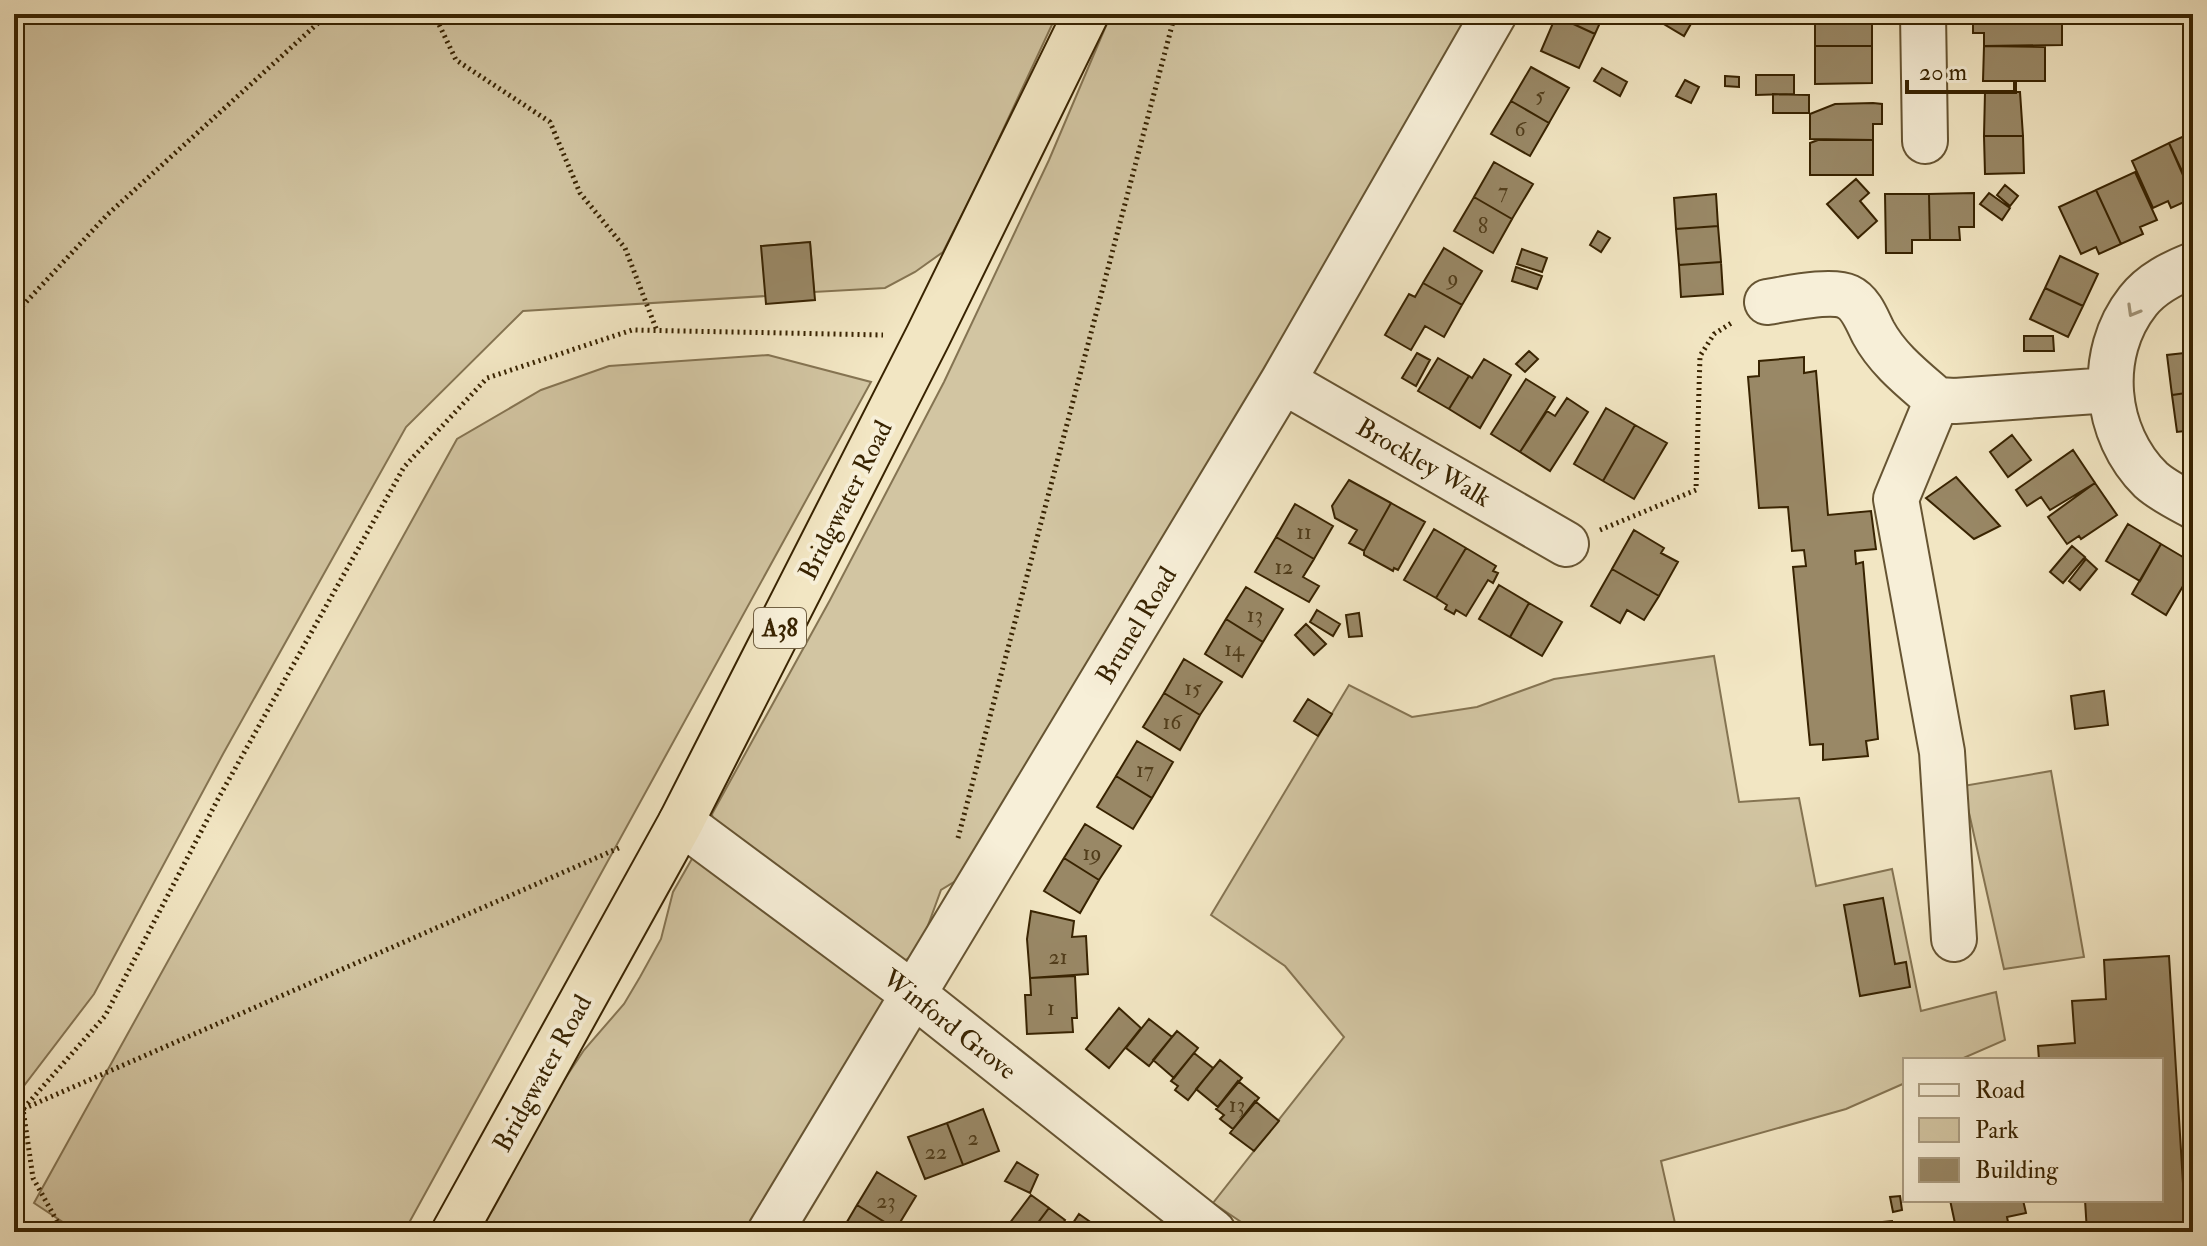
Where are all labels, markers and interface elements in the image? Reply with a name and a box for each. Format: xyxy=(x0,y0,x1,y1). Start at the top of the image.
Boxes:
scale bar xyxy=(1907,44,2015,94)
text: 20 m xyxy=(1919,57,1968,88)
house number: 5 xyxy=(1535,81,1545,109)
house number: 6 xyxy=(1514,115,1527,143)
house number: 7 xyxy=(1498,177,1508,205)
house number: 8 xyxy=(1478,212,1488,240)
house number: 9 xyxy=(1445,264,1459,292)
one-way arrow xyxy=(2127,302,2143,317)
street label: Brockley Walk xyxy=(1350,411,1497,515)
street label: Bridgwater Road xyxy=(792,415,900,585)
house number: 11 xyxy=(1296,518,1312,546)
house number: 12 xyxy=(1274,553,1294,581)
street label: Brunel Road xyxy=(1089,561,1184,690)
house number: 13 xyxy=(1247,601,1263,629)
road number: A38 xyxy=(754,608,806,648)
house number: 14 xyxy=(1224,635,1245,663)
house number: 15 xyxy=(1184,674,1202,702)
house number: 16 xyxy=(1163,708,1183,736)
house number: 17 xyxy=(1136,756,1154,784)
house number: 19 xyxy=(1082,839,1102,867)
house number: 21 xyxy=(1048,943,1068,971)
street label: Winford Grove xyxy=(875,962,1023,1087)
street label: Bridgwater Road xyxy=(487,989,599,1158)
house number: 1 xyxy=(1047,994,1055,1022)
legend xyxy=(1903,1058,2163,1202)
text: Road xyxy=(1975,1075,2025,1106)
house number: 13 xyxy=(1229,1091,1245,1119)
text: Park xyxy=(1975,1115,2019,1146)
house number: 2 xyxy=(967,1124,979,1152)
house number: 22 xyxy=(925,1138,947,1166)
text: Building xyxy=(1975,1155,2059,1186)
house number: 23 xyxy=(876,1187,896,1215)

